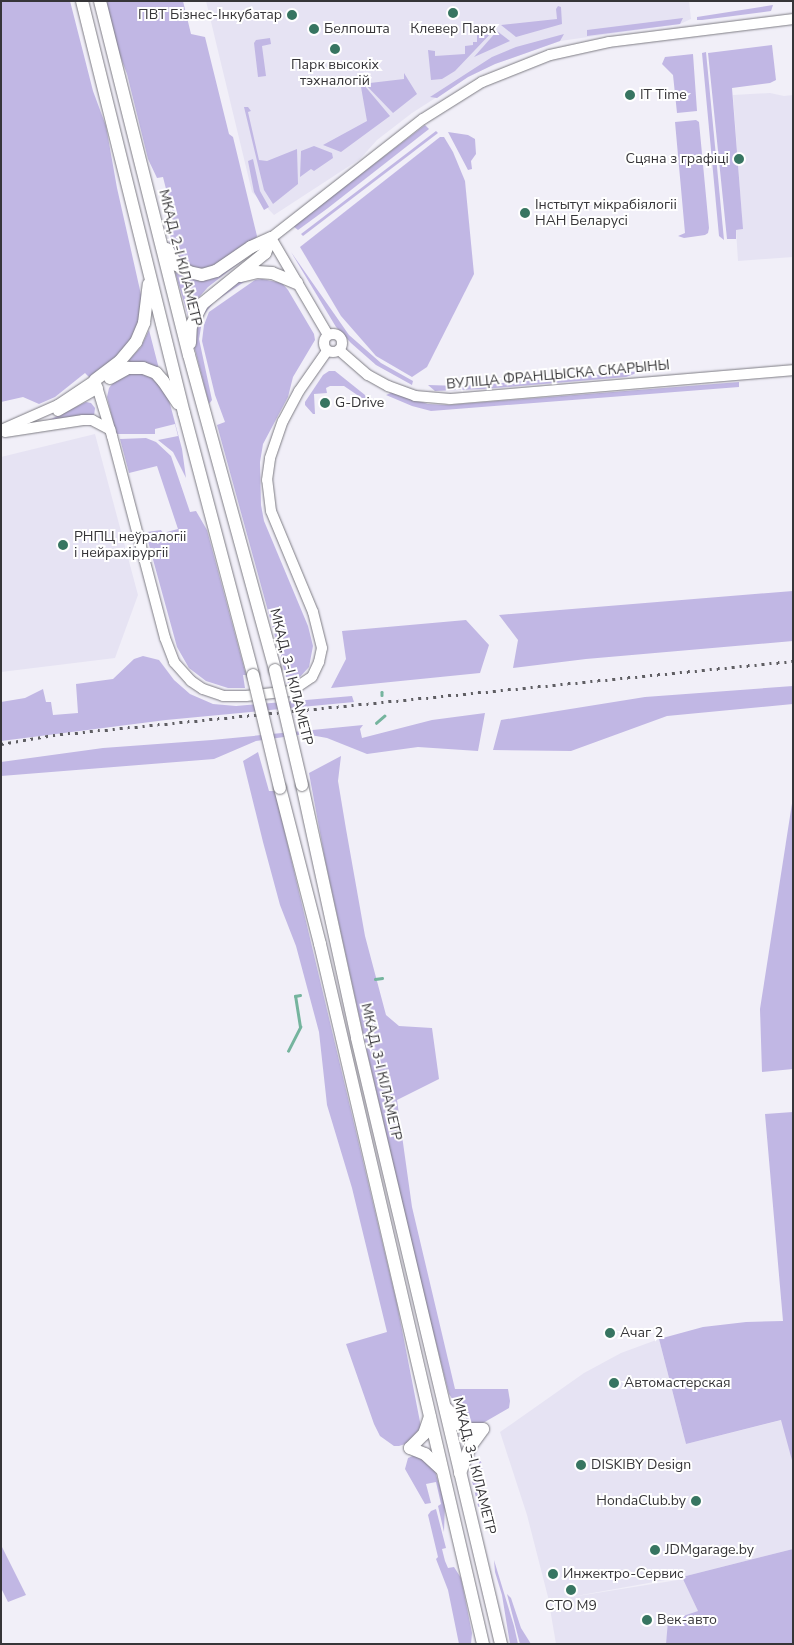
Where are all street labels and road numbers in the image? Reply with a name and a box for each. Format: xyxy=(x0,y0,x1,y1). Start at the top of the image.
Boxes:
street label: МКАД, 2-І КІЛАМЕТР xyxy=(155,188,205,328)
street label: ВУЛІЦА ФРАНЦЫСКА СКАРЫНЫ xyxy=(446,357,670,393)
street label: МКАД, 3-І КІЛАМЕТР xyxy=(266,607,316,747)
street label: МКАД, 3-І КІЛАМЕТР xyxy=(357,1002,405,1142)
street label: МКАД, 3-І КІЛАМЕТР xyxy=(449,1396,499,1536)

